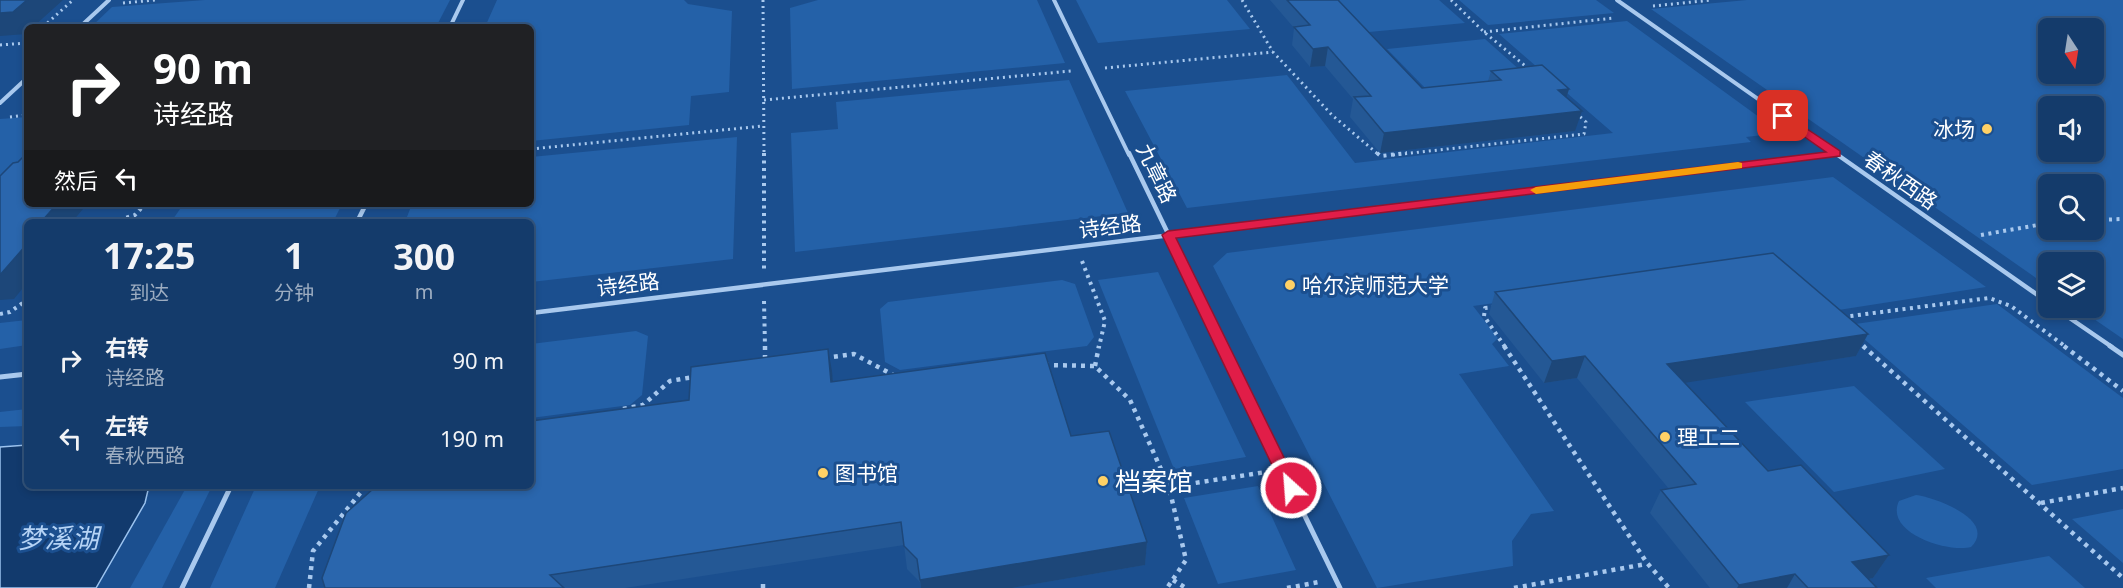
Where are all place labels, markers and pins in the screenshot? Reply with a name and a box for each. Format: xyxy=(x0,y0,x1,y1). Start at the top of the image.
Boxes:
pin xyxy=(1757,90,1808,141)
place label: 冰场 xyxy=(1933,115,1975,143)
marker: 冰场 xyxy=(1980,122,1994,136)
place label: 哈尔滨师范大学 xyxy=(1302,271,1449,299)
marker: 哈尔滨师范大学 xyxy=(1283,278,1297,292)
place label: 理工二 xyxy=(1677,423,1740,451)
marker: 理工二 xyxy=(1658,430,1672,444)
place label: 图书馆 xyxy=(835,459,898,487)
place label: 档案馆 xyxy=(1115,463,1193,499)
marker: 图书馆 xyxy=(816,466,830,480)
marker: 档案馆 xyxy=(1096,474,1110,488)

